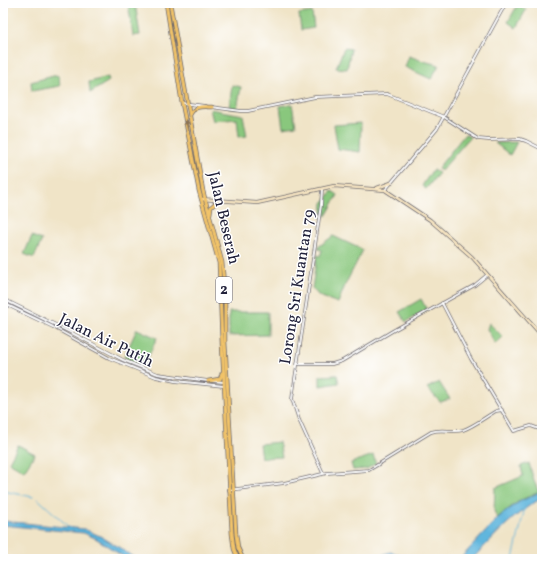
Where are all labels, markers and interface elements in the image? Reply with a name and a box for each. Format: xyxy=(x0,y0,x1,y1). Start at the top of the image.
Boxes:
one-way arrow xyxy=(183,119,189,131)
street label: Jalan Beserah xyxy=(202,169,244,267)
street label: Lorong Sri Kuantan 79 xyxy=(275,208,321,366)
road number: 2 xyxy=(216,277,232,303)
street label: Jalan Air Putih xyxy=(55,309,157,373)

